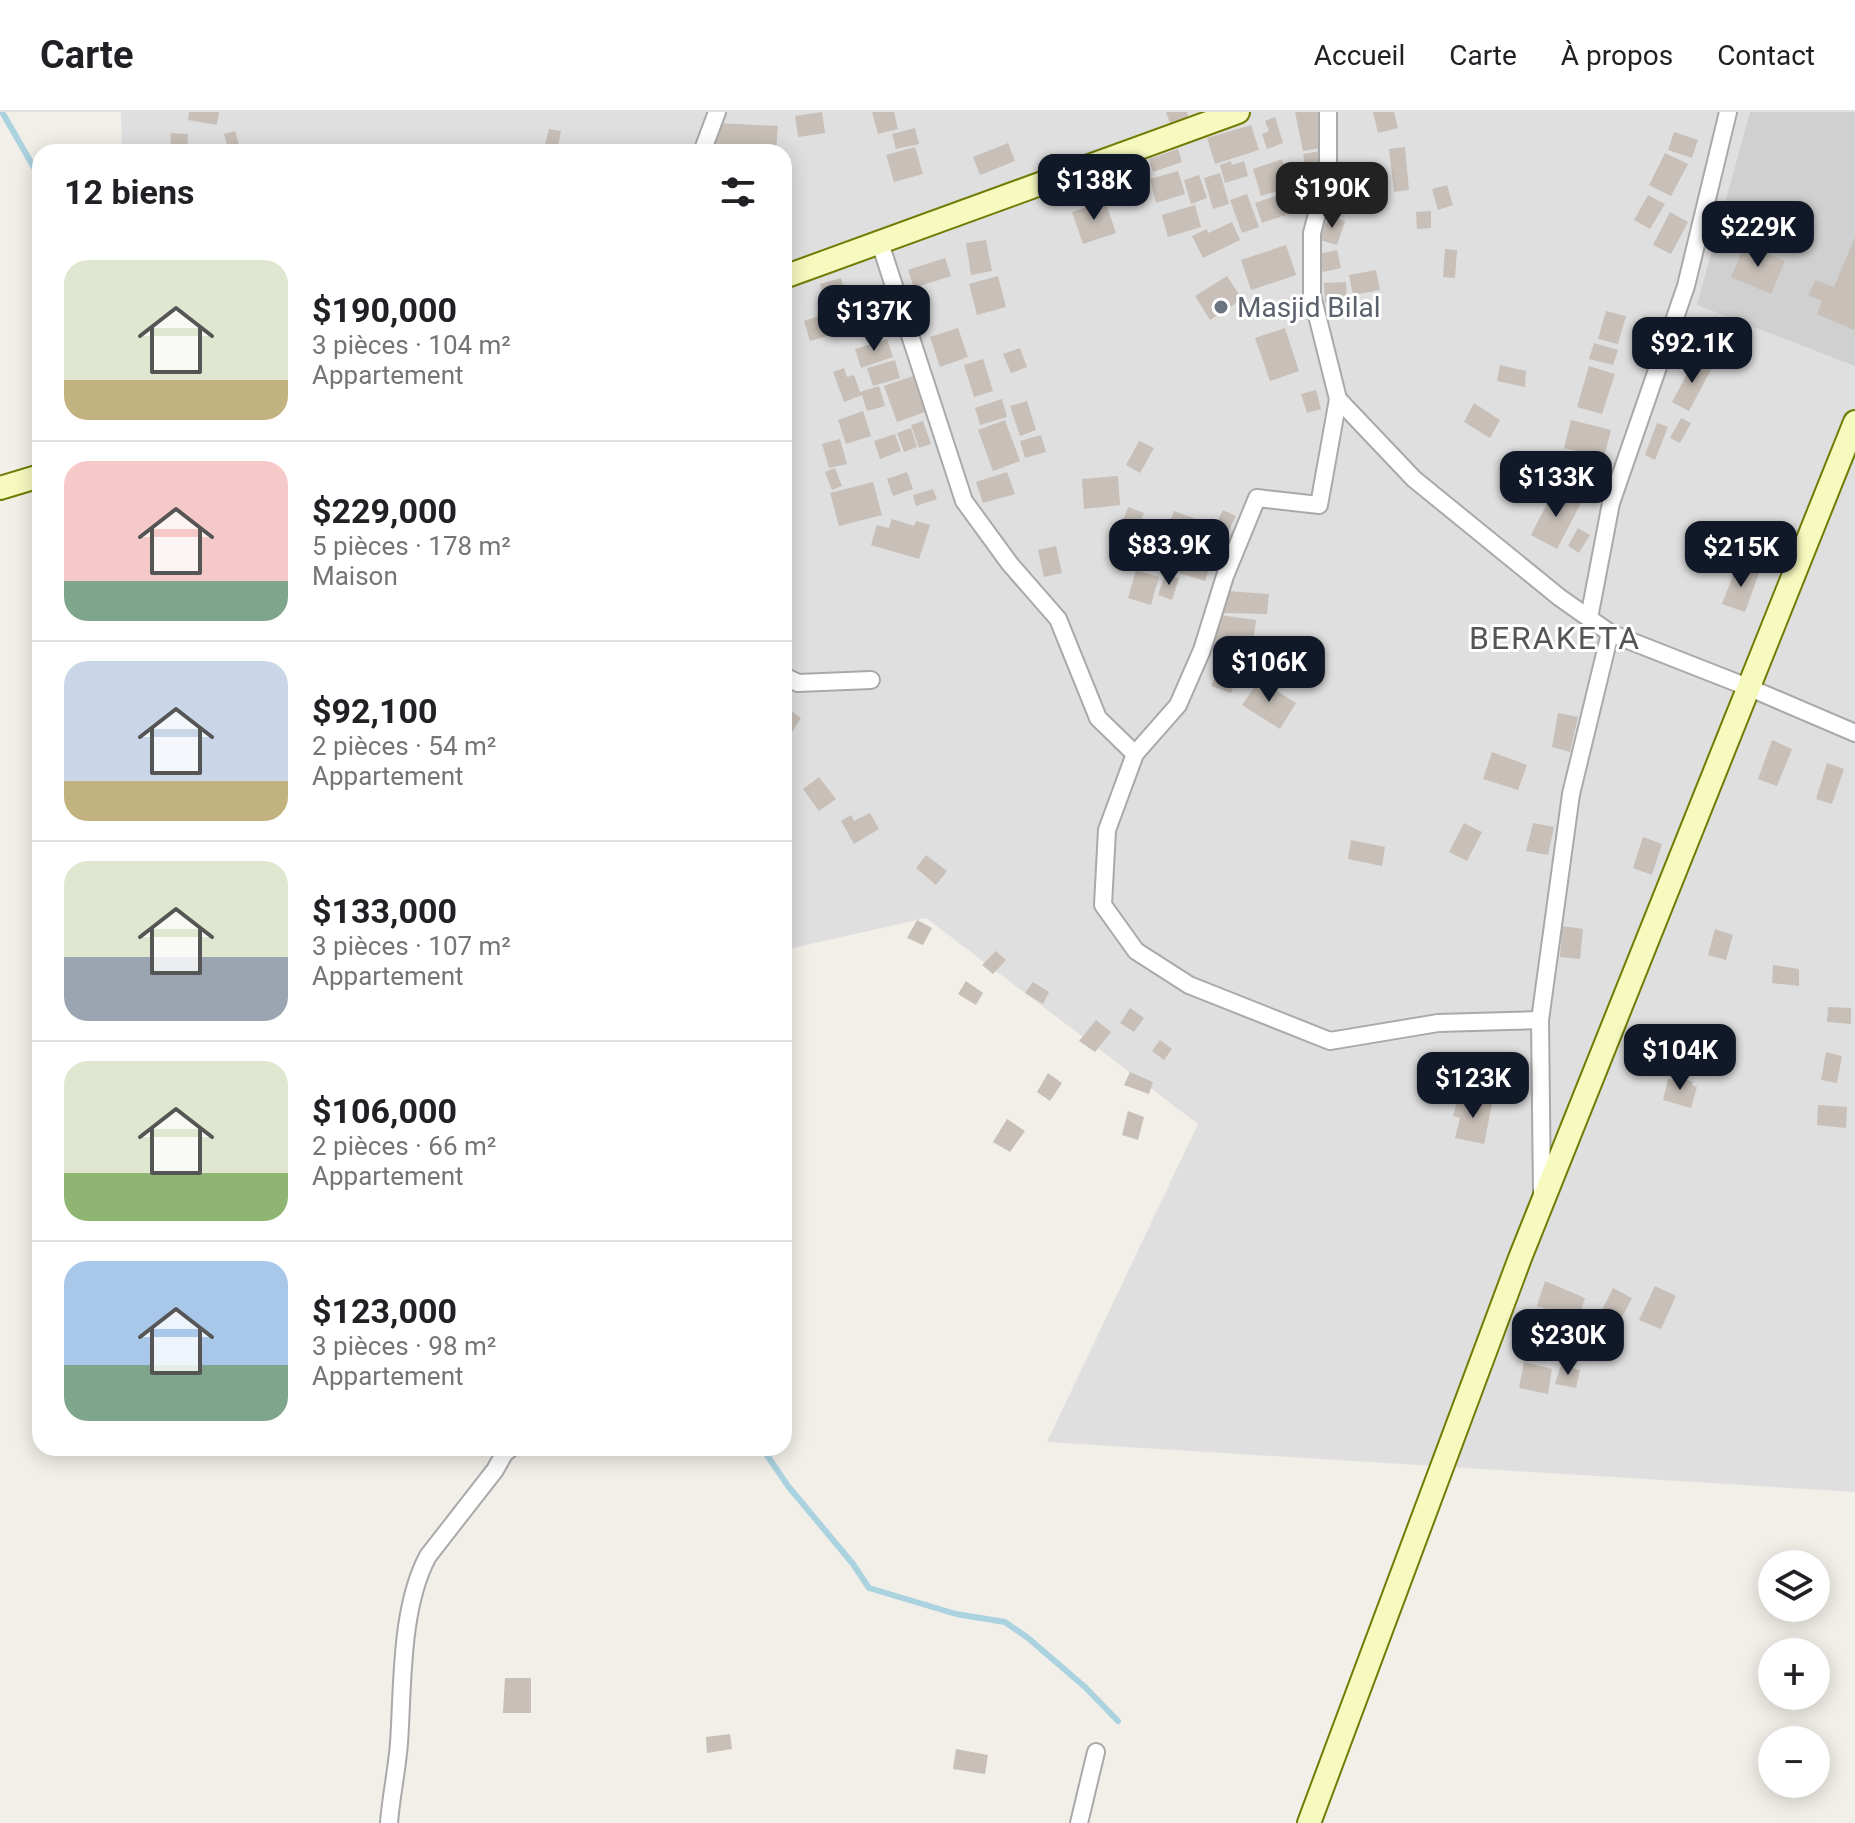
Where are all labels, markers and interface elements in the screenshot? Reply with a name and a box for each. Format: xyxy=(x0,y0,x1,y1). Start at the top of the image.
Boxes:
text: Carte xyxy=(40,33,133,77)
text: Accueil xyxy=(1314,39,1405,72)
text: Carte xyxy=(1449,39,1517,72)
text: À propos xyxy=(1561,39,1673,72)
text: Contact xyxy=(1717,39,1815,72)
pin: $138K xyxy=(1038,154,1150,222)
pin: $190K xyxy=(1276,162,1388,230)
text: $138K xyxy=(1056,165,1132,195)
icon: filters xyxy=(716,170,760,214)
text: 12 biens xyxy=(64,172,194,212)
text: $190K xyxy=(1294,173,1370,203)
pin: $229K xyxy=(1702,201,1814,269)
text: $229K xyxy=(1720,212,1796,242)
pin: $137K xyxy=(818,285,930,353)
text: $190,000 xyxy=(312,290,457,330)
place label: Masjid Bilal xyxy=(1237,291,1380,324)
icon: home xyxy=(128,292,224,388)
text: $137K xyxy=(836,296,912,326)
marker: Masjid Bilal xyxy=(1212,298,1230,316)
pin: $92.1K xyxy=(1627,317,1757,385)
text: $92.1K xyxy=(1650,328,1734,358)
text: 3 pièces · 104 m² xyxy=(312,330,511,360)
text: Appartement xyxy=(312,360,464,390)
pin: $133K xyxy=(1500,451,1612,519)
text: $133K xyxy=(1518,462,1594,492)
text: $229,000 xyxy=(312,491,457,531)
icon: home xyxy=(128,493,224,589)
pin: $83.9K xyxy=(1104,519,1234,587)
pin: $215K xyxy=(1685,521,1797,589)
text: $83.9K xyxy=(1127,530,1211,560)
text: 5 pièces · 178 m² xyxy=(312,531,511,561)
text: $215K xyxy=(1703,532,1779,562)
text: Maison xyxy=(312,561,398,591)
district label: BERAKETA xyxy=(1469,619,1641,657)
pin: $106K xyxy=(1213,636,1325,704)
text: $106K xyxy=(1231,647,1307,677)
text: $92,100 xyxy=(312,691,437,731)
icon: home xyxy=(128,693,224,789)
text: 2 pièces · 54 m² xyxy=(312,731,496,761)
text: Appartement xyxy=(312,761,464,791)
text: $133,000 xyxy=(312,891,457,931)
icon: home xyxy=(128,893,224,989)
text: 3 pièces · 107 m² xyxy=(312,931,511,961)
text: Appartement xyxy=(312,961,464,991)
pin: $104K xyxy=(1624,1024,1736,1092)
text: $104K xyxy=(1642,1035,1718,1065)
pin: $123K xyxy=(1417,1052,1529,1120)
text: $123K xyxy=(1435,1063,1511,1093)
text: $106,000 xyxy=(312,1091,457,1131)
icon: home xyxy=(128,1093,224,1189)
text: 2 pièces · 66 m² xyxy=(312,1131,496,1161)
text: Appartement xyxy=(312,1161,464,1191)
text: $123,000 xyxy=(312,1291,457,1331)
icon: home xyxy=(128,1293,224,1389)
pin: $230K xyxy=(1512,1309,1624,1377)
text: $230K xyxy=(1530,1320,1606,1350)
text: 3 pièces · 98 m² xyxy=(312,1331,496,1361)
text: Appartement xyxy=(312,1361,464,1391)
map controls xyxy=(1758,1550,1830,1798)
button: layers xyxy=(1758,1550,1830,1622)
button: + xyxy=(1758,1638,1830,1710)
button: − xyxy=(1758,1726,1830,1798)

